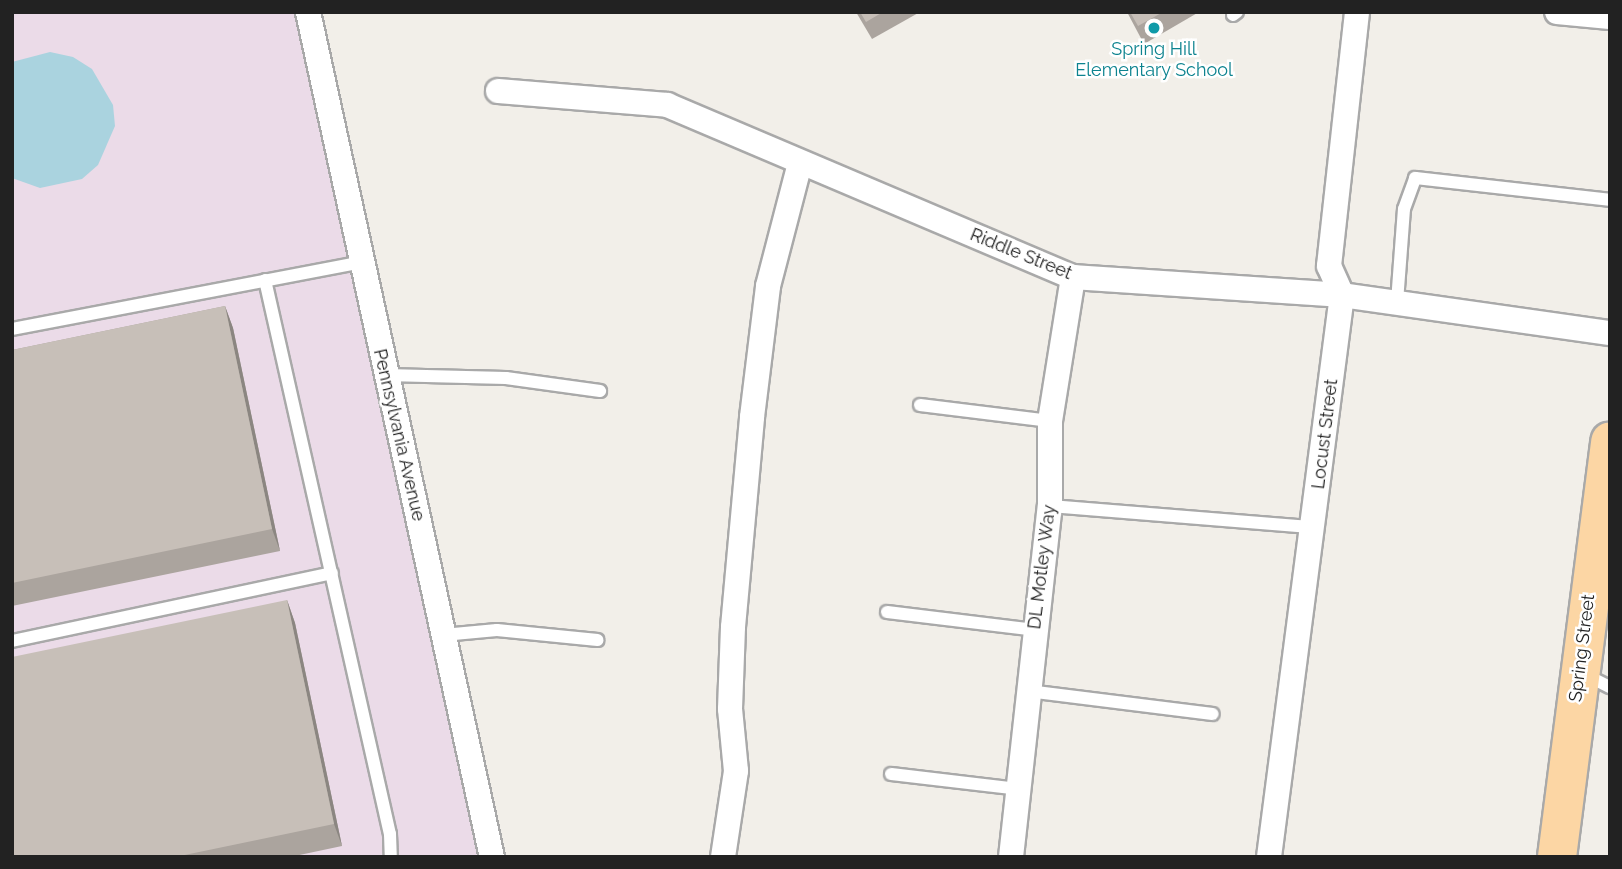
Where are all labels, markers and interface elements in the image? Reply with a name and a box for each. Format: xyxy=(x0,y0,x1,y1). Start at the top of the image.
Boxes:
marker: Spring Hill Elementary School xyxy=(1146,20,1162,36)
place label: Spring Hill Elementary School xyxy=(1075,39,1233,82)
street label: Riddle Street xyxy=(967,224,1075,284)
street label: Pennsylvania Avenue xyxy=(369,347,429,523)
street label: Locust Street xyxy=(1308,378,1342,490)
street label: DL Motley Way xyxy=(1024,503,1060,631)
street label: Spring Street xyxy=(1565,593,1599,703)

